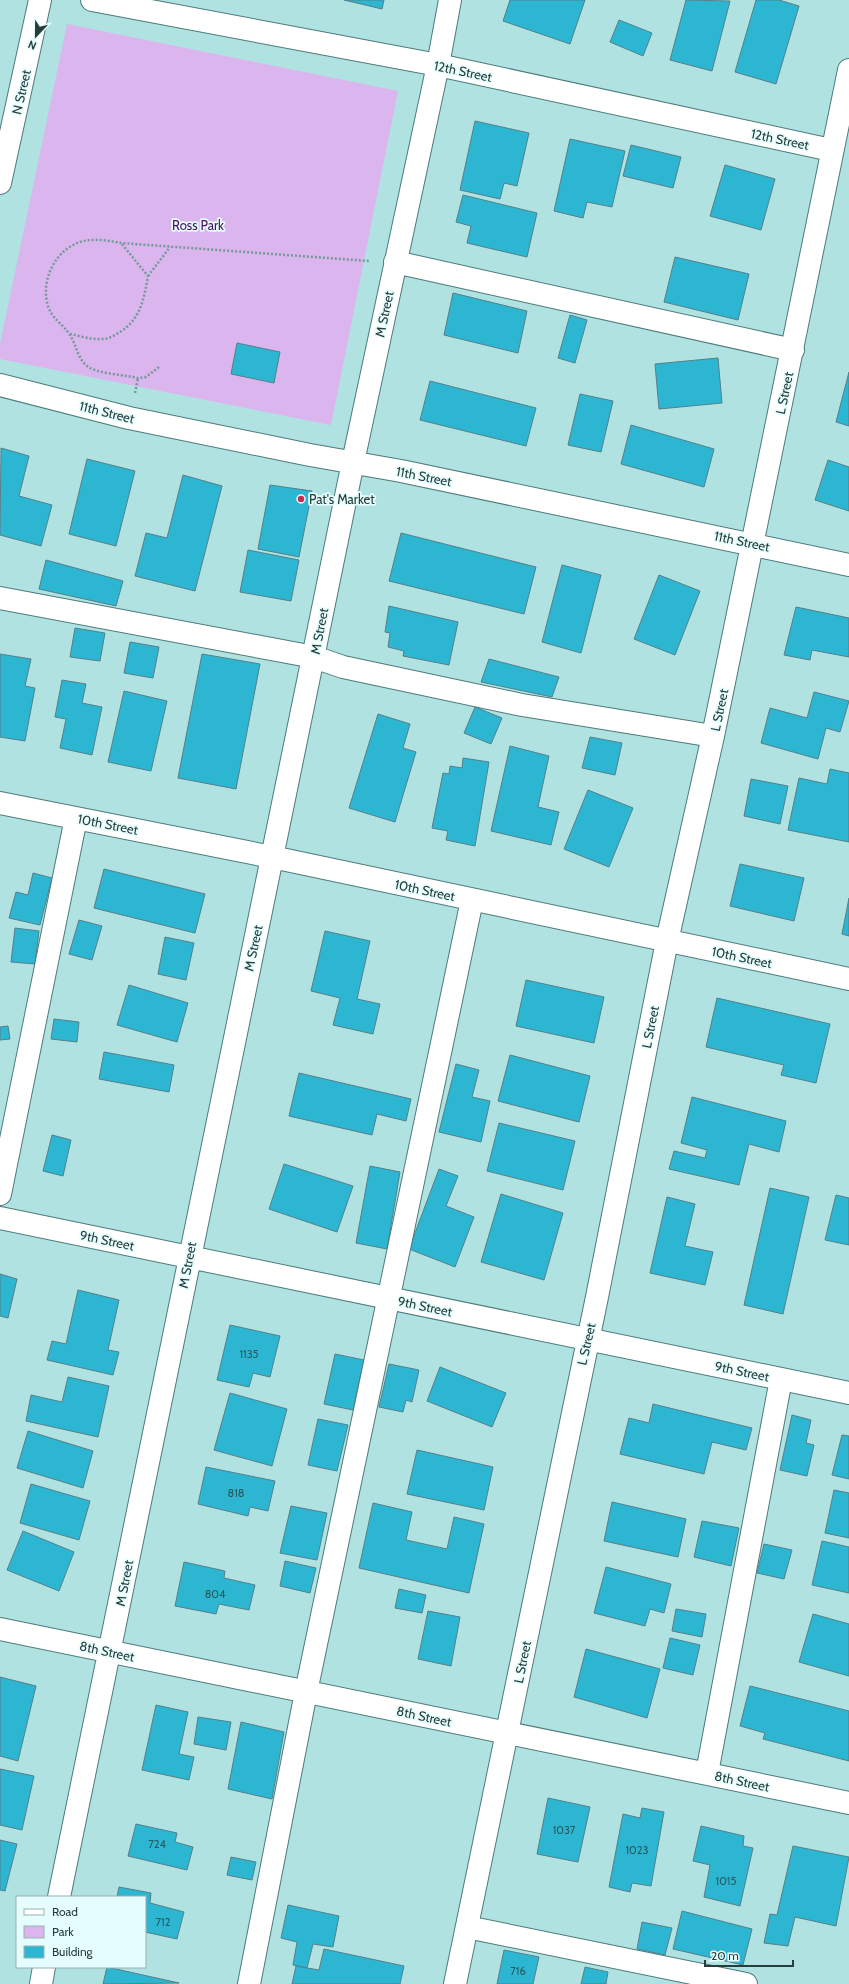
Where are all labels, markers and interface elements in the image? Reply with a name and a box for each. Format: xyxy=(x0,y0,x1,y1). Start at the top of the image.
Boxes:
north arrow xyxy=(16,16,56,56)
text: N xyxy=(26,37,38,53)
street label: 12th Street xyxy=(433,57,494,85)
street label: N Street xyxy=(8,67,34,116)
street label: 12th Street xyxy=(750,125,811,153)
park label: Ross Park xyxy=(172,217,224,233)
street label: M Street xyxy=(371,289,397,339)
street label: L Street xyxy=(772,370,796,416)
street label: 11th Street xyxy=(78,397,137,427)
street label: 11th Street xyxy=(395,463,454,489)
place label: Pat's Market xyxy=(309,491,375,507)
marker: Pat's Market xyxy=(296,494,306,504)
street label: 11th Street xyxy=(713,527,772,555)
street label: M Street xyxy=(307,606,331,656)
street label: L Street xyxy=(707,687,731,733)
street label: 10th Street xyxy=(76,810,140,838)
street label: 10th Street xyxy=(393,876,457,904)
street label: M Street xyxy=(240,923,266,973)
street label: 10th Street xyxy=(710,943,774,971)
street label: L Street xyxy=(638,1004,662,1050)
street label: 9th Street xyxy=(78,1226,136,1254)
street label: M Street xyxy=(175,1240,199,1290)
street label: 9th Street xyxy=(396,1292,454,1320)
street label: L Street xyxy=(573,1321,599,1367)
house number: 1135 xyxy=(239,1347,259,1361)
street label: 9th Street xyxy=(713,1357,771,1385)
house number: 818 xyxy=(228,1486,244,1500)
street label: M Street xyxy=(112,1558,136,1608)
house number: 804 xyxy=(205,1587,226,1601)
street label: 8th Street xyxy=(78,1637,136,1665)
street label: L Street xyxy=(510,1639,534,1685)
street label: 8th Street xyxy=(395,1702,453,1730)
street label: 8th Street xyxy=(713,1767,771,1795)
house number: 1037 xyxy=(553,1823,576,1837)
house number: 724 xyxy=(148,1837,166,1851)
house number: 1023 xyxy=(626,1843,649,1857)
house number: 1015 xyxy=(716,1874,736,1888)
legend xyxy=(16,1896,146,1968)
text: Road xyxy=(52,1904,78,1919)
house number: 712 xyxy=(156,1915,171,1929)
text: Park xyxy=(52,1924,74,1939)
scale bar xyxy=(705,1942,793,1968)
text: Building xyxy=(52,1944,94,1959)
text: 20 m xyxy=(711,1948,739,1963)
house number: 716 xyxy=(510,1964,526,1978)

